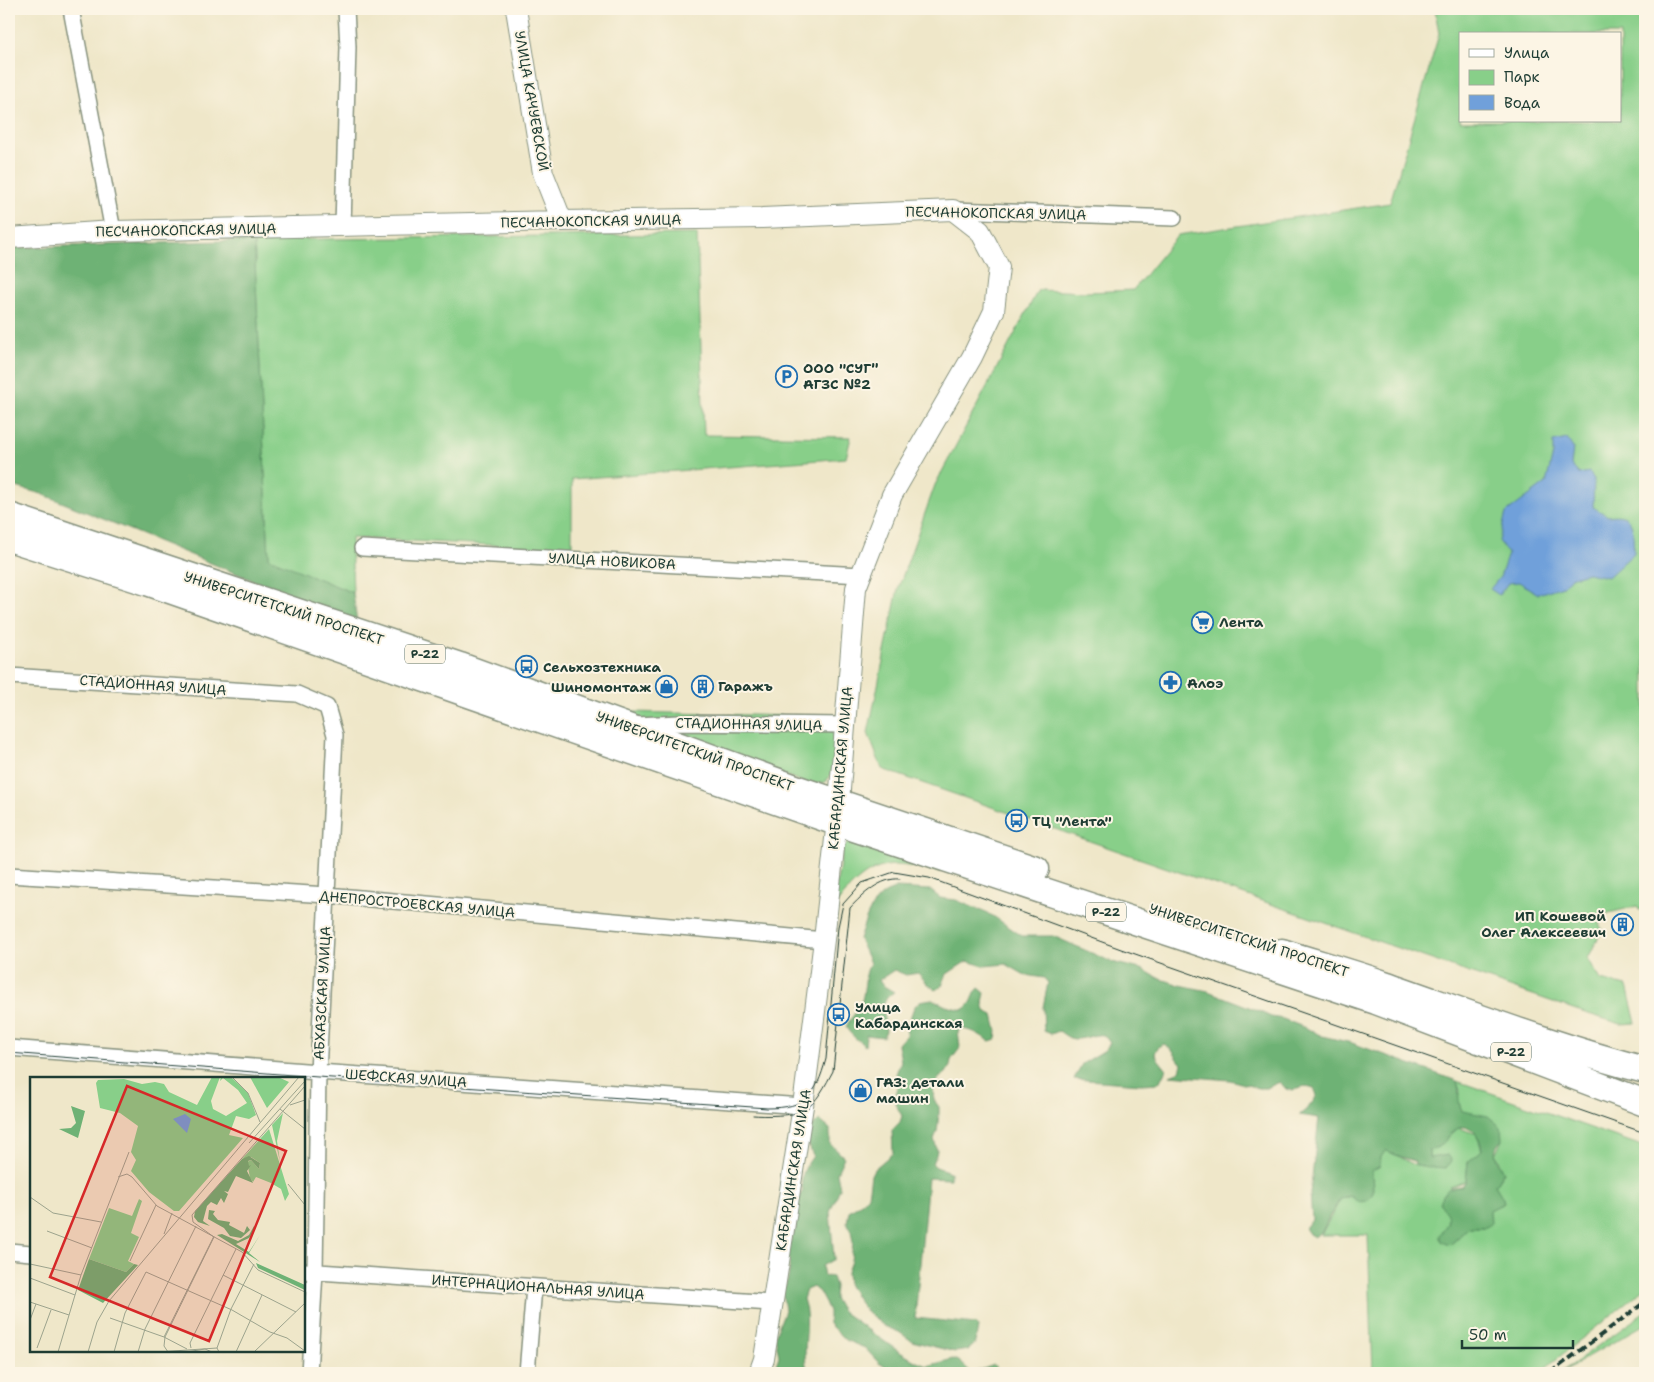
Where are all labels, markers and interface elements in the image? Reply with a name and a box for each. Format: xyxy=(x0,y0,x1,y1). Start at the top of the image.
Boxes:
street label: УЛИЦА КАЧУЕВСКОЙ xyxy=(511,29,553,173)
legend xyxy=(1459,32,1622,122)
text: Улица xyxy=(1504,43,1550,63)
text: Парк xyxy=(1504,67,1540,87)
text: Вода xyxy=(1504,93,1541,113)
street label: ПЕСЧАНОКОПСКАЯ УЛИЦА xyxy=(906,202,1086,224)
street label: ПЕСЧАНОКОПСКАЯ УЛИЦА xyxy=(501,210,681,232)
street label: ПЕСЧАНОКОПСКАЯ УЛИЦА xyxy=(96,219,276,241)
place label: ООО "СУГ" АГЗС №2 xyxy=(803,359,878,393)
parking icon: ООО "СУГ" АГЗС №2 xyxy=(775,364,799,388)
street label: УЛИЦА НОВИКОВА xyxy=(548,549,676,573)
street label: УНИВЕРСИТЕТСКИЙ ПРОСПЕКТ xyxy=(182,567,387,649)
supermarket icon: Лента xyxy=(1191,610,1215,634)
place label: Лента xyxy=(1219,613,1264,631)
road number: Р-22 xyxy=(405,644,445,664)
bus stop icon: Сельхозтехника xyxy=(515,655,539,679)
place label: Сельхозтехника xyxy=(543,658,662,676)
street label: СТАДИОННАЯ УЛИЦА xyxy=(79,671,227,699)
pharmacy icon: Алоэ xyxy=(1159,671,1183,695)
building icon: Гаражъ xyxy=(690,674,714,698)
place label: Алоэ xyxy=(1187,674,1223,692)
shop icon: Шиномонтаж xyxy=(655,675,679,699)
place label: Гаражъ xyxy=(718,677,773,695)
place label: Шиномонтаж xyxy=(551,678,651,696)
street label: КАБАРДИНСКАЯ УЛИЦА xyxy=(824,686,856,850)
street label: УНИВЕРСИТЕТСКИЙ ПРОСПЕКТ xyxy=(594,707,797,795)
street label: СТАДИОННАЯ УЛИЦА xyxy=(675,714,823,734)
bus stop icon: ТЦ "Лента" xyxy=(1004,809,1028,833)
place label: ТЦ "Лента" xyxy=(1032,812,1112,830)
street label: ДНЕПРОСТРОЕВСКАЯ УЛИЦА xyxy=(318,886,516,922)
street label: УНИВЕРСИТЕТСКИЙ ПРОСПЕКТ xyxy=(1147,899,1352,981)
road number: Р-22 xyxy=(1086,902,1126,922)
place label: ИП Кошевой Олег Алексеевич xyxy=(1481,907,1606,941)
building icon: ИП Кошевой Олег Алексеевич xyxy=(1610,912,1634,936)
street label: АБХАЗСКАЯ УЛИЦА xyxy=(310,926,334,1060)
place label: Улица Кабардинская xyxy=(855,998,963,1032)
bus stop icon: Улица Кабардинская xyxy=(827,1003,851,1027)
road number: Р-22 xyxy=(1491,1042,1531,1062)
street label: ШЕФСКАЯ УЛИЦА xyxy=(344,1065,468,1091)
place label: ГАЗ: детали машин xyxy=(876,1073,965,1107)
inset map xyxy=(30,1077,305,1352)
shop icon: ГАЗ: детали машин xyxy=(848,1078,872,1102)
street label: КАБАРДИНСКАЯ УЛИЦА xyxy=(771,1088,815,1252)
street label: ИНТЕРНАЦИОНАЛЬНАЯ УЛИЦА xyxy=(431,1271,645,1303)
scale bar xyxy=(1462,1317,1573,1349)
text: 50 m xyxy=(1469,1325,1507,1345)

